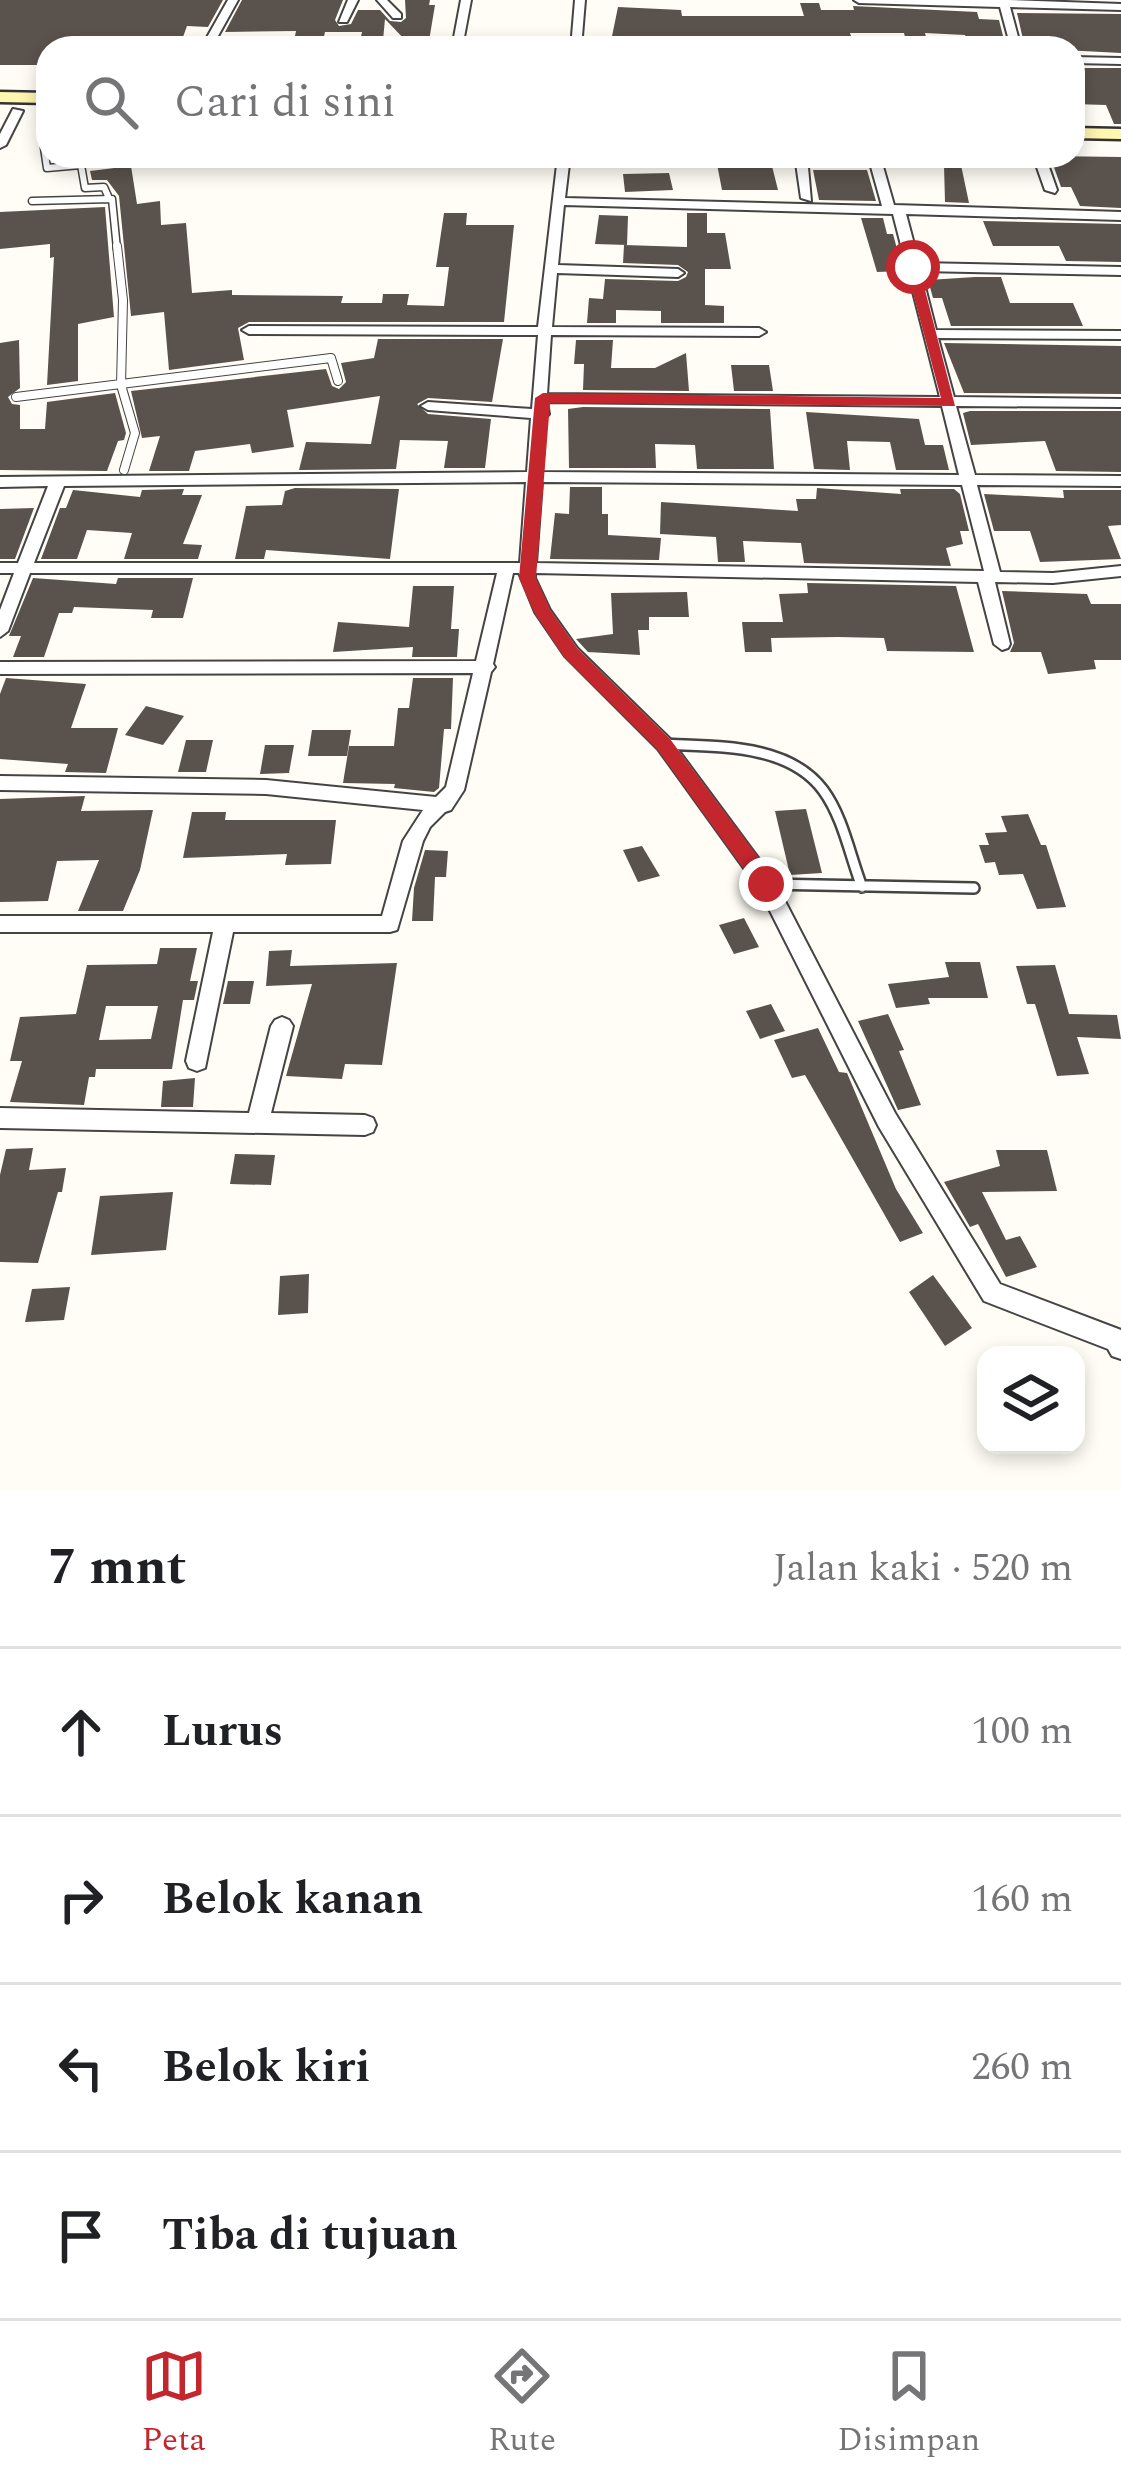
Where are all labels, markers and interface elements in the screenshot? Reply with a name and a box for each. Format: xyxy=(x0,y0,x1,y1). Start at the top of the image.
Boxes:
search box xyxy=(36,36,1085,168)
text: Cari di sini xyxy=(174,68,396,137)
icon: search xyxy=(78,69,144,135)
route start xyxy=(886,240,940,294)
route end xyxy=(739,857,793,911)
map controls xyxy=(977,1346,1085,1454)
button: layers xyxy=(977,1346,1085,1454)
text: 7 mnt xyxy=(48,1529,187,1607)
text: Jalan kaki · 520 m xyxy=(773,1539,1073,1598)
text: Lurus xyxy=(162,1697,283,1766)
icon: ahead xyxy=(48,1699,114,1765)
text: 100 m xyxy=(971,1702,1073,1761)
text: Belok kanan xyxy=(162,1865,423,1934)
icon: right xyxy=(48,1867,114,1933)
text: 160 m xyxy=(971,1870,1073,1929)
text: Belok kiri xyxy=(162,2033,370,2102)
icon: left xyxy=(48,2035,114,2101)
text: 260 m xyxy=(971,2038,1073,2097)
text: Tiba di tujuan xyxy=(162,2201,458,2270)
icon: arrive xyxy=(48,2203,114,2269)
tab: Peta xyxy=(141,2343,207,2465)
tab: Rute xyxy=(488,2343,556,2465)
tab: Disimpan xyxy=(837,2343,980,2465)

